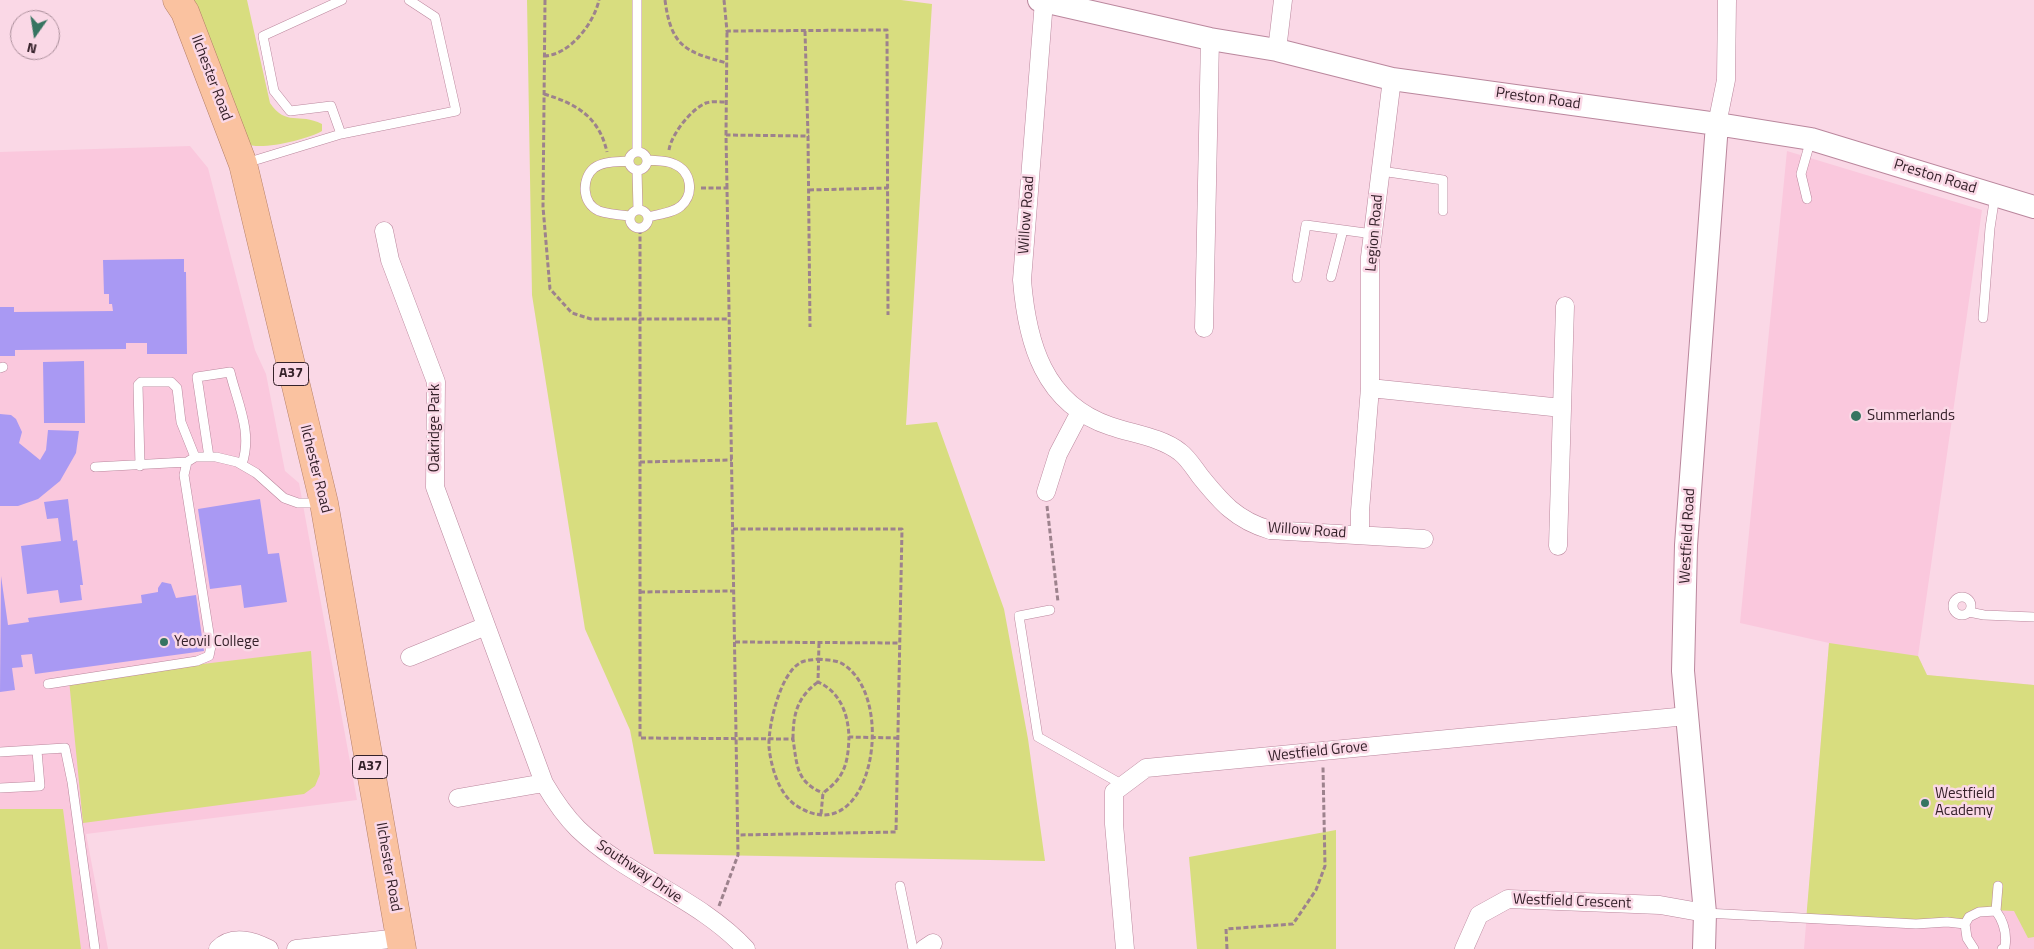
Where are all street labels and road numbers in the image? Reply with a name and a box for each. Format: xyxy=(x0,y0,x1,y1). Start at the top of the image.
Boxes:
street label: Ilchester Road xyxy=(186,33,236,123)
street label: Preston Road xyxy=(1494,84,1582,114)
street label: Preston Road xyxy=(1891,156,1979,198)
street label: Willow Road xyxy=(1015,175,1039,255)
street label: Legion Road xyxy=(1363,194,1387,272)
road number: A37 xyxy=(274,362,308,386)
street label: Oakridge Park xyxy=(426,384,444,472)
street label: Ilchester Road xyxy=(295,423,335,515)
street label: Westfield Road xyxy=(1677,488,1699,584)
street label: Willow Road xyxy=(1267,519,1347,543)
street label: Westfield Grove xyxy=(1267,738,1369,766)
road number: A37 xyxy=(352,756,388,779)
street label: Ilchester Road xyxy=(371,821,405,913)
street label: Southway Drive xyxy=(593,837,685,907)
street label: Westfield Crescent xyxy=(1513,891,1631,913)

